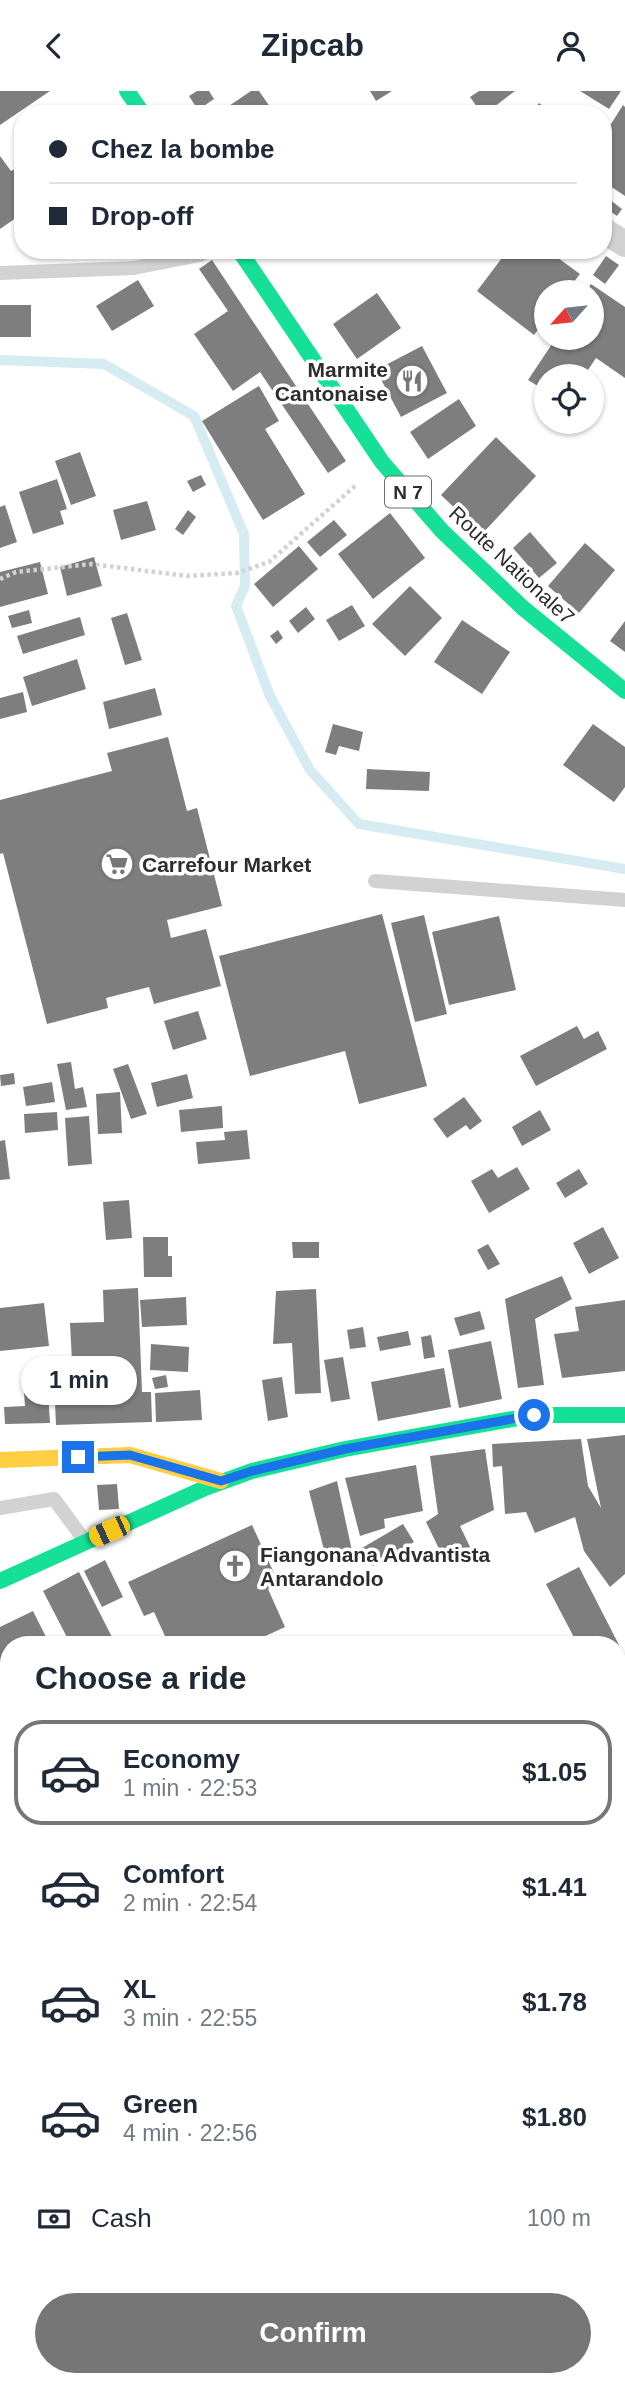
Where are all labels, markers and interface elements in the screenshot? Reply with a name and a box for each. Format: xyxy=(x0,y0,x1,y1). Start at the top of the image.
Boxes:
icon: back xyxy=(35,27,73,65)
text: Zipcab xyxy=(261,27,364,63)
icon: person xyxy=(552,27,590,65)
text: Chez la bombe xyxy=(91,134,274,164)
text: Drop-off xyxy=(91,201,194,231)
north arrow xyxy=(534,280,604,350)
map controls xyxy=(534,280,604,434)
place label: Marmite Cantonaise xyxy=(275,358,388,405)
restaurant icon: Marmite Cantonaise xyxy=(393,362,431,400)
button: locate xyxy=(534,364,604,434)
road number: N 7 xyxy=(385,477,431,507)
street label: Route Nationale7 xyxy=(445,501,579,629)
supermarket icon: Carrefour Market xyxy=(98,845,136,883)
place label: Carrefour Market xyxy=(142,853,311,876)
callout: 1 min xyxy=(20,1355,136,1405)
text: 1 min xyxy=(49,1367,109,1393)
route start xyxy=(518,1399,550,1431)
route end xyxy=(62,1441,94,1473)
car xyxy=(86,1513,133,1549)
place label: Fiangonana Advantista Antarandolo xyxy=(260,1543,491,1590)
church icon: Fiangonana Advantista Antarandolo xyxy=(216,1547,254,1585)
text: Choose a ride xyxy=(35,1660,247,1696)
icon: car xyxy=(39,1741,102,1804)
text: Economy xyxy=(123,1744,240,1774)
text: $1.05 xyxy=(522,1757,587,1787)
text: 1 min · 22:53 xyxy=(123,1775,257,1801)
icon: car xyxy=(39,1856,102,1919)
text: Comfort xyxy=(123,1859,224,1889)
text: $1.41 xyxy=(522,1872,587,1902)
text: 2 min · 22:54 xyxy=(123,1890,257,1916)
icon: car xyxy=(39,1971,102,2034)
text: XL xyxy=(123,1974,156,2004)
text: $1.78 xyxy=(522,1987,587,2017)
text: 3 min · 22:55 xyxy=(123,2005,257,2031)
icon: car xyxy=(39,2086,102,2149)
text: Green xyxy=(123,2089,198,2119)
text: $1.80 xyxy=(522,2102,587,2132)
text: 4 min · 22:56 xyxy=(123,2120,257,2146)
icon: cash xyxy=(35,2200,73,2238)
text: Cash xyxy=(91,2203,152,2233)
text: 100 m xyxy=(527,2205,591,2231)
button: Confirm xyxy=(35,2293,591,2373)

